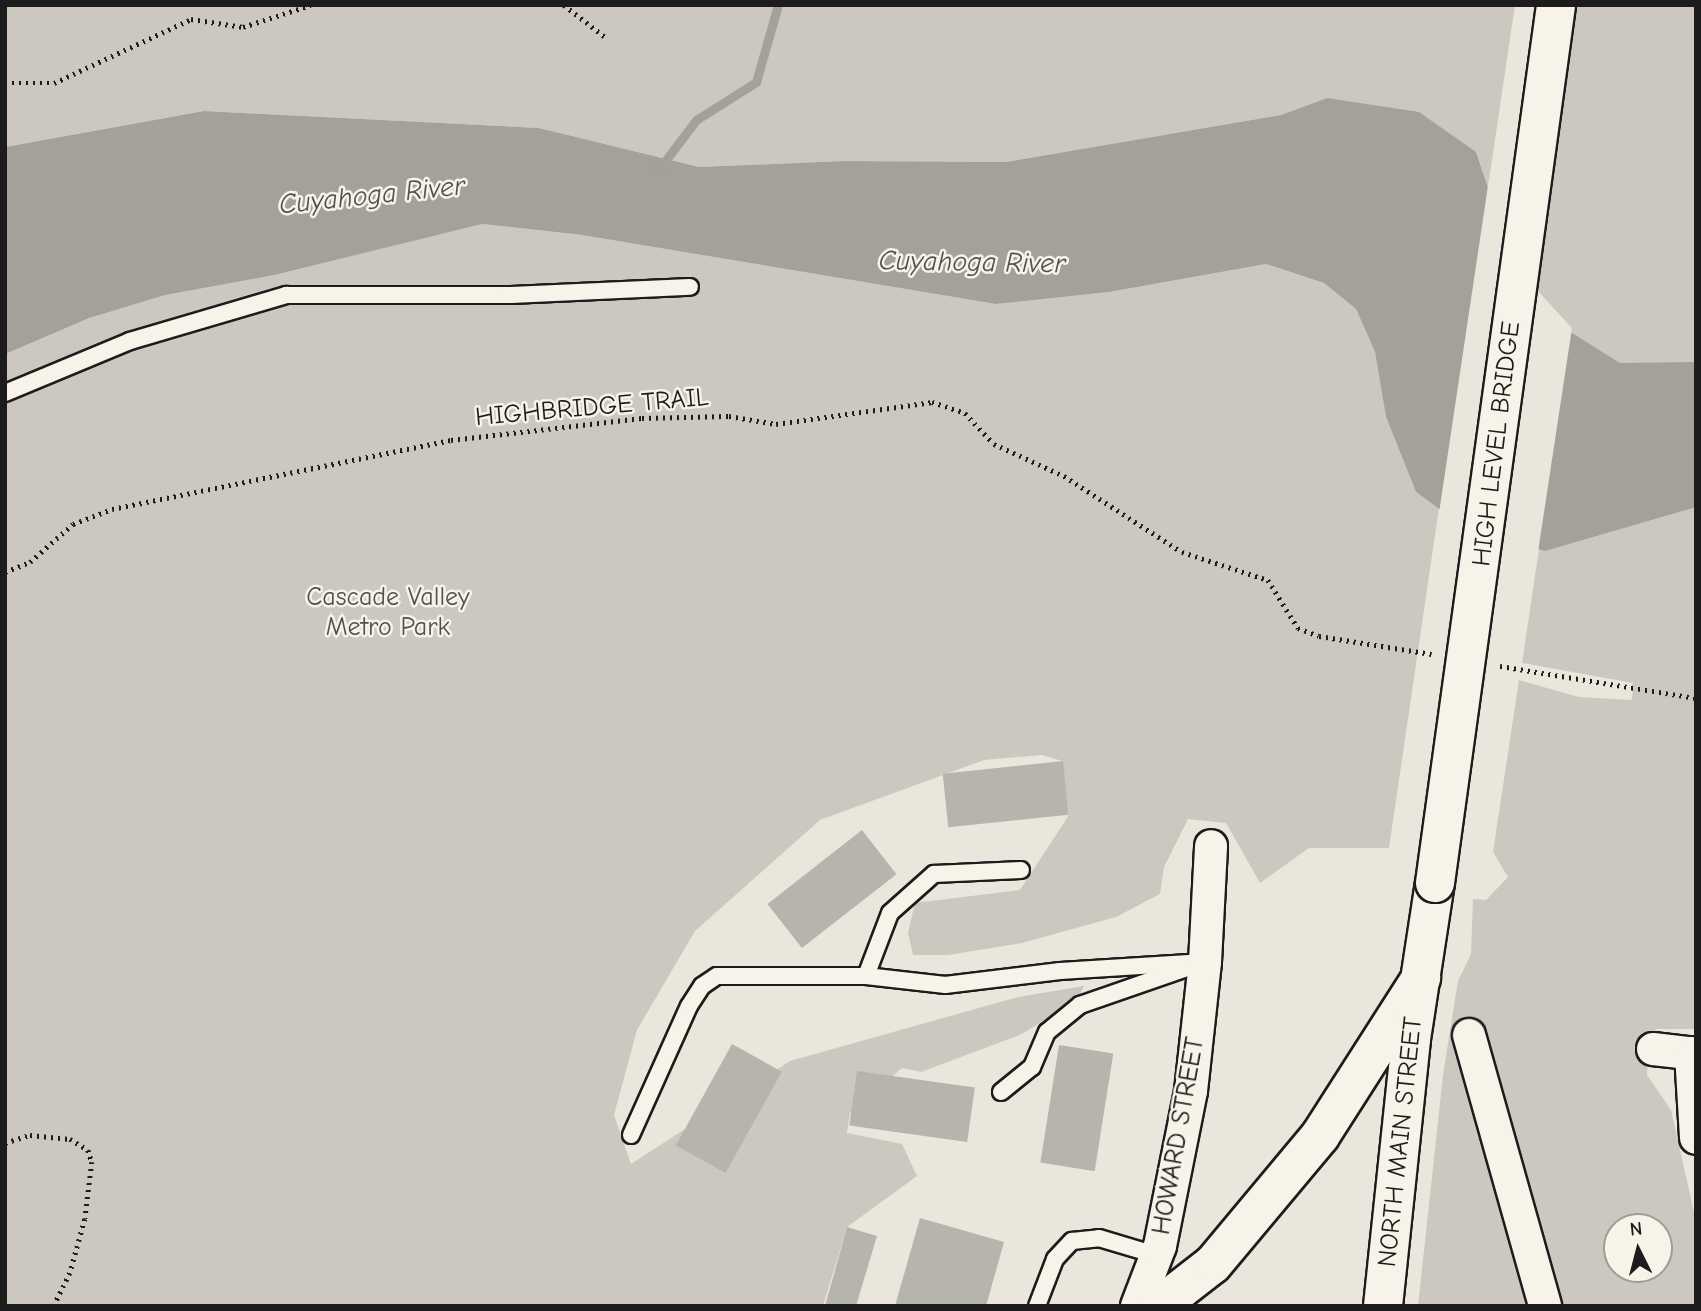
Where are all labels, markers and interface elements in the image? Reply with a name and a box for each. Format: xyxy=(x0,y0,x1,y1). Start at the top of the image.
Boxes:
water label: Cuyahoga River xyxy=(277,169,467,221)
water label: Cuyahoga River xyxy=(878,244,1066,280)
street label: HIGH LEVEL BRIDGE xyxy=(1466,320,1528,568)
street label: HIGHBRIDGE TRAIL xyxy=(474,382,710,434)
park label: Cascade Valley Metro Park xyxy=(306,582,470,644)
street label: NORTH MAIN STREET xyxy=(1372,1015,1430,1269)
street label: HOWARD STREET xyxy=(1146,1035,1212,1237)
north arrow xyxy=(1603,1213,1673,1283)
text: N xyxy=(1629,1218,1643,1241)

